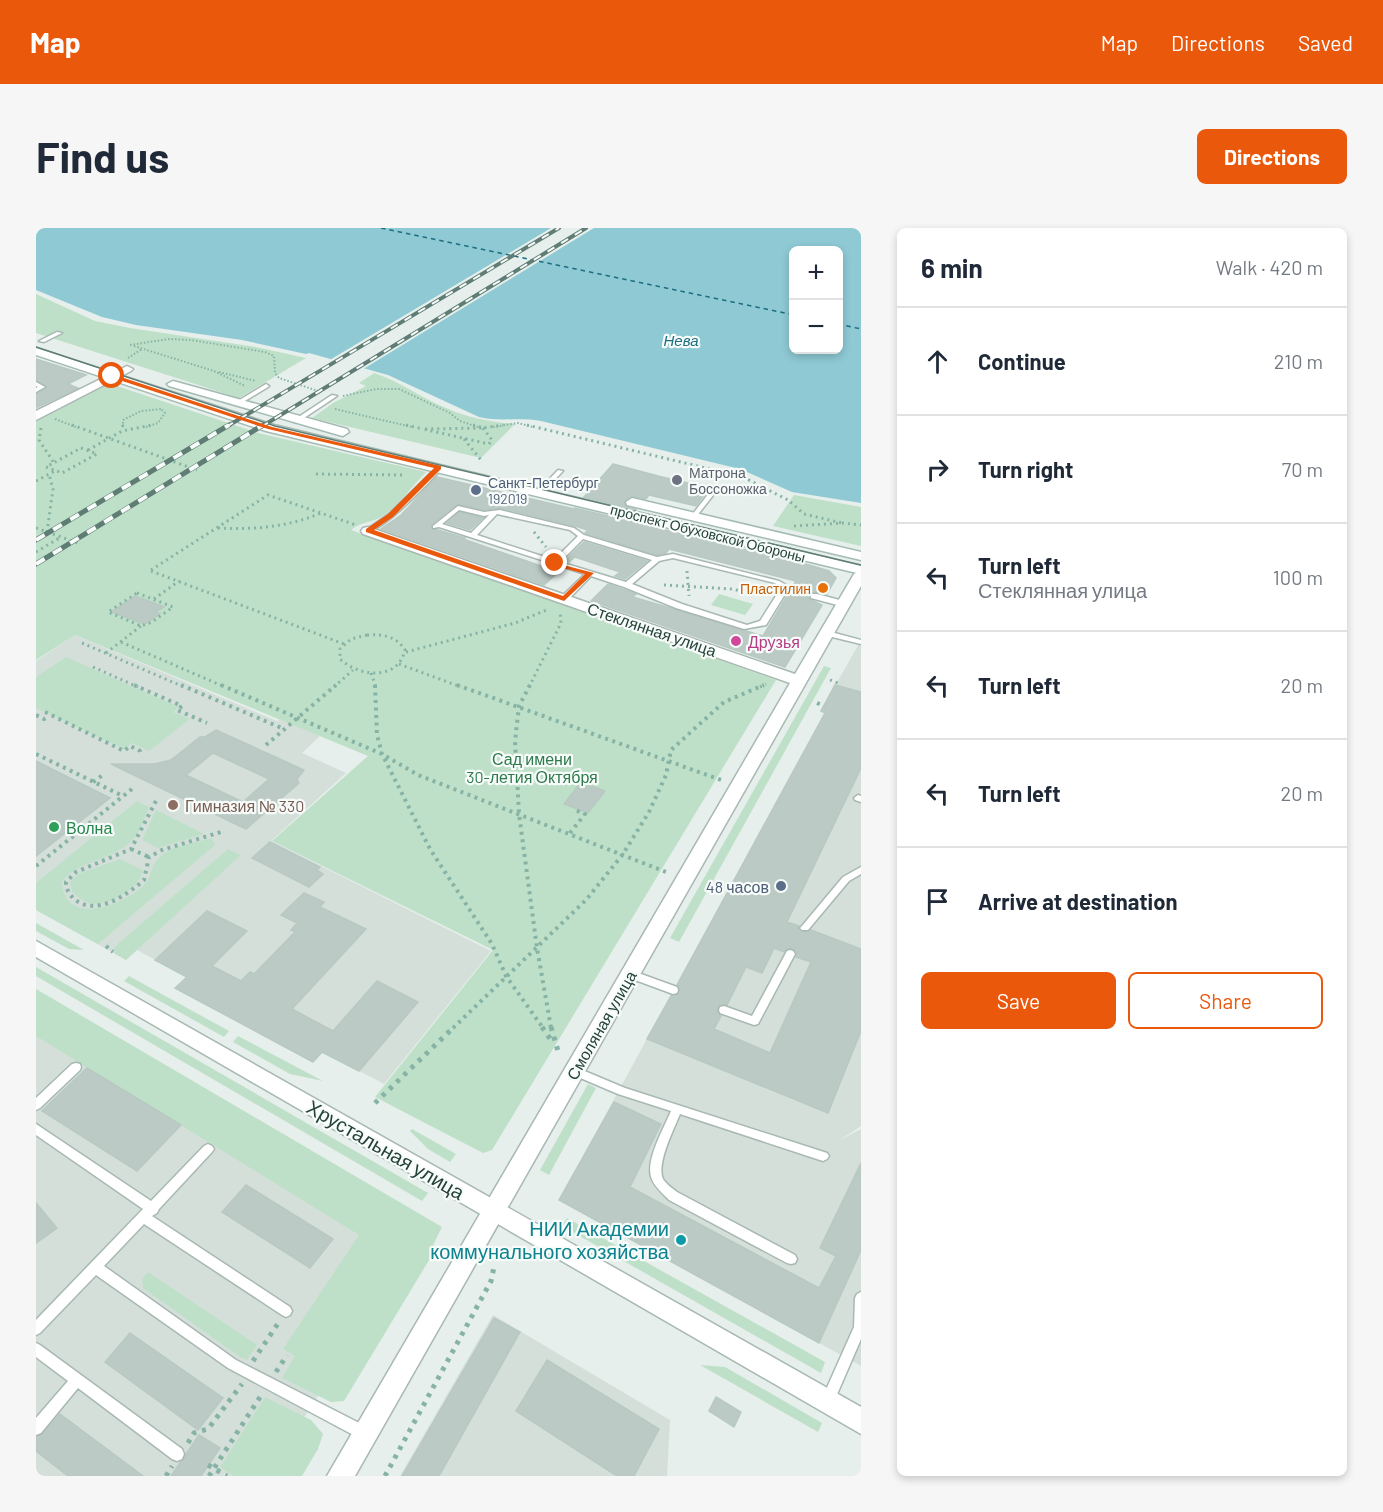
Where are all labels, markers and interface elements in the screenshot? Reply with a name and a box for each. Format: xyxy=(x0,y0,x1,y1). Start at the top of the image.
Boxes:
text: Map xyxy=(30,25,81,59)
text: Map xyxy=(1101,30,1138,55)
text: Directions xyxy=(1171,30,1265,55)
text: Saved xyxy=(1298,30,1353,55)
button: Directions xyxy=(1197,129,1347,184)
text: Find us xyxy=(36,131,169,181)
map controls xyxy=(789,246,843,354)
button: + xyxy=(789,246,843,300)
text: 6 min xyxy=(921,252,983,283)
text: Walk · 420 m xyxy=(1216,255,1323,279)
button: − xyxy=(789,300,843,354)
water label: Нева xyxy=(663,331,699,349)
icon: ahead xyxy=(921,345,954,378)
text: Continue xyxy=(978,348,1066,374)
text: 210 m xyxy=(1274,349,1323,373)
route start xyxy=(98,362,124,388)
icon: right xyxy=(921,453,954,486)
text: Turn right xyxy=(978,456,1073,482)
text: 70 m xyxy=(1282,457,1323,481)
place label: Матрона Боссоножка xyxy=(689,464,767,497)
marker: Матрона Боссоножка xyxy=(670,473,684,487)
place label: Санкт-Петербург 192019 xyxy=(488,474,599,507)
marker: Санкт-Петербург 192019 xyxy=(469,483,483,497)
street label: проспект Обуховской Обороны xyxy=(609,501,807,565)
route end xyxy=(541,549,567,575)
text: Turn left xyxy=(978,552,1061,578)
icon: left xyxy=(921,561,954,594)
text: 100 m xyxy=(1273,565,1323,589)
text: Стеклянная улица xyxy=(978,578,1147,602)
place label: Пластилин xyxy=(740,580,811,597)
marker: Пластилин xyxy=(816,581,830,595)
street label: Стеклянная улица xyxy=(585,598,719,660)
place label: Друзья xyxy=(748,632,800,651)
marker: Друзья xyxy=(729,634,743,648)
icon: left xyxy=(921,669,954,702)
text: Turn left xyxy=(978,672,1061,698)
text: 20 m xyxy=(1280,673,1323,697)
park label: Сад имени 30-летия Октября xyxy=(466,749,598,786)
icon: left xyxy=(921,777,954,810)
text: Turn left xyxy=(978,780,1061,806)
text: 20 m xyxy=(1280,781,1323,805)
place label: Гимназия № 330 xyxy=(185,796,304,815)
marker: Гимназия № 330 xyxy=(166,798,180,812)
place label: Волна xyxy=(66,818,112,837)
marker: Волна xyxy=(47,820,61,834)
place label: 48 часов xyxy=(706,877,769,896)
marker: 48 часов xyxy=(774,879,788,893)
icon: arrive xyxy=(921,885,954,918)
text: Arrive at destination xyxy=(978,888,1177,914)
street label: Смоляная улица xyxy=(562,967,640,1083)
button: Save xyxy=(921,972,1116,1029)
button: Share xyxy=(1128,972,1323,1029)
street label: Хрустальная улица xyxy=(303,1094,470,1204)
place label: НИИ Академии коммунального хозяйства xyxy=(430,1216,670,1263)
marker: НИИ Академии коммунального хозяйства xyxy=(674,1233,688,1247)

